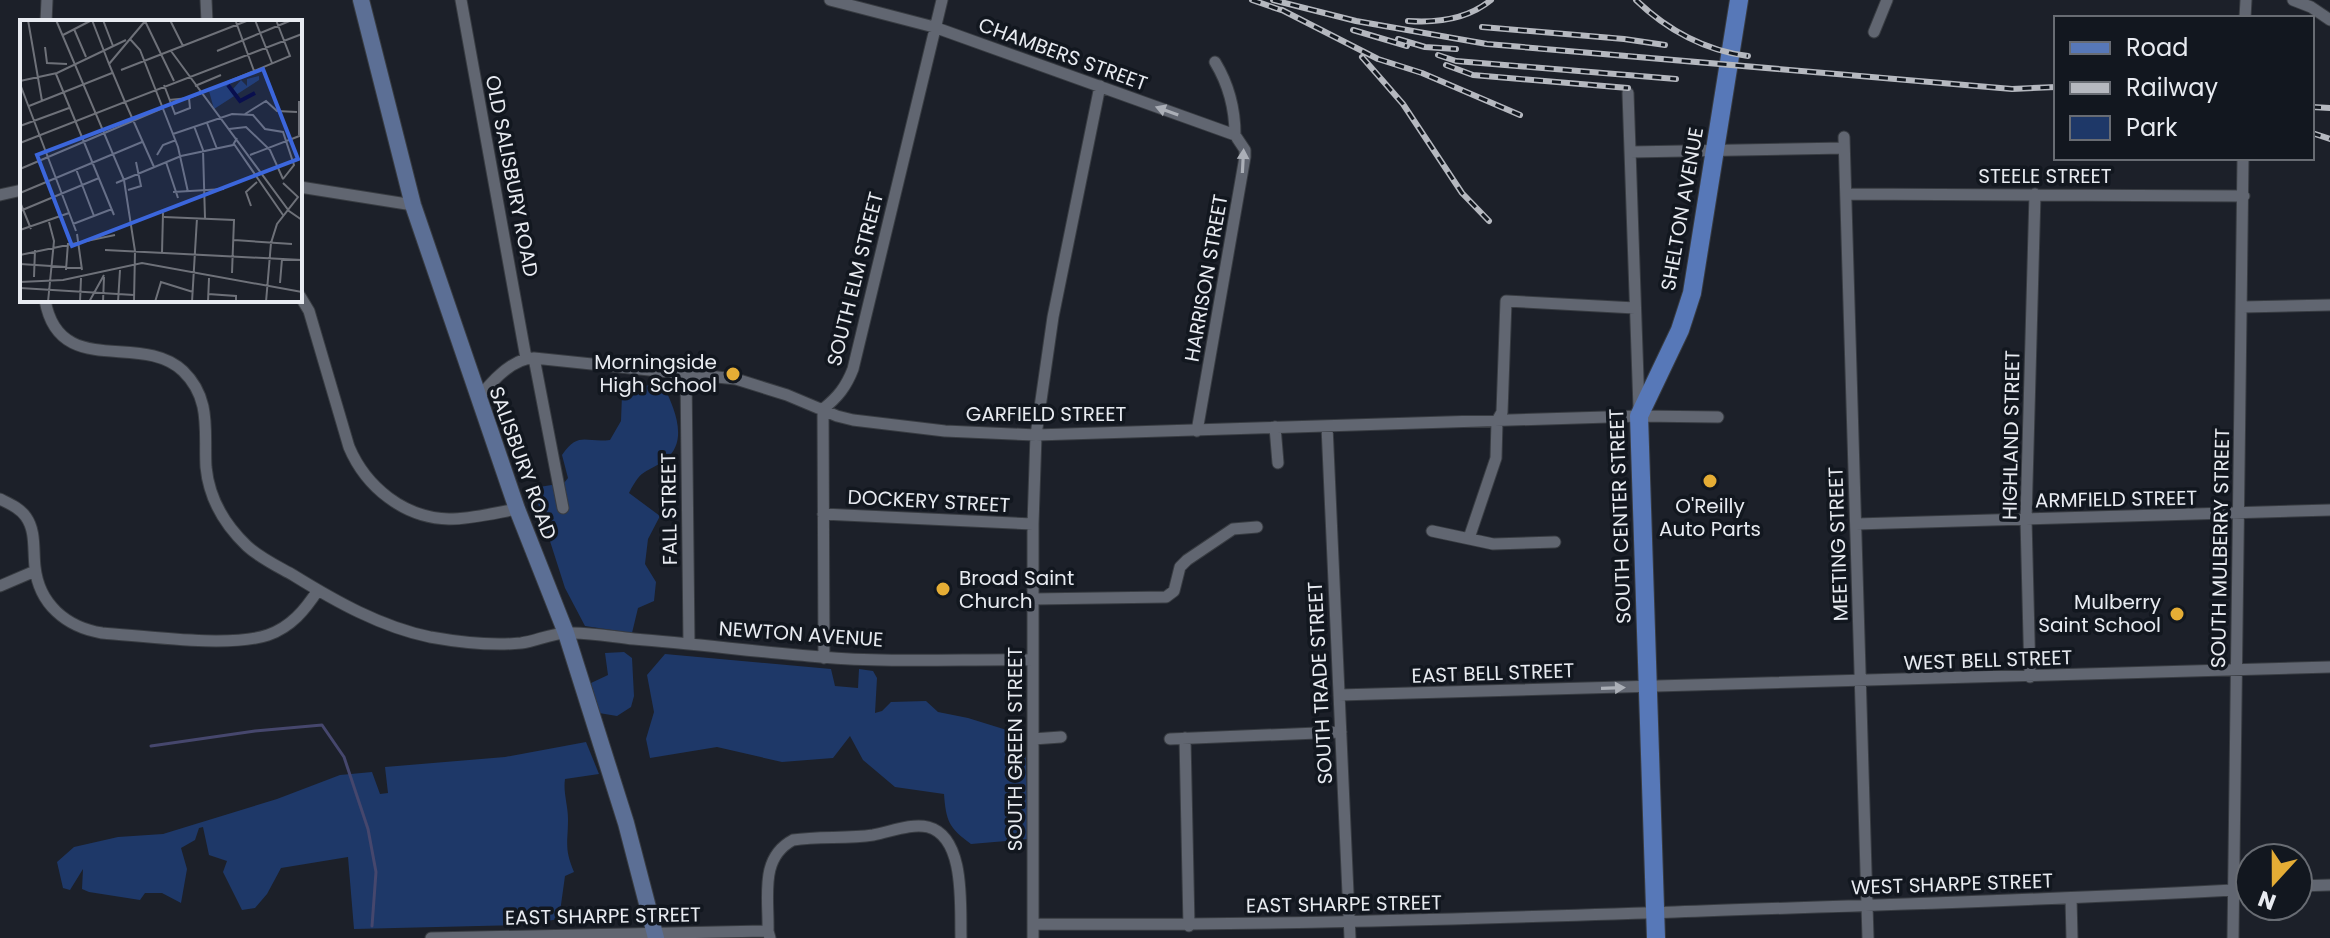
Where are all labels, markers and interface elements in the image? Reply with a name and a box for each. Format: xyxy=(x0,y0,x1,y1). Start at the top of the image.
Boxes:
street label: CHAMBERS STREET xyxy=(975,10,1151,98)
legend xyxy=(2054,16,2314,160)
inset map xyxy=(20,20,302,302)
text: Road xyxy=(2126,31,2188,64)
text: Railway xyxy=(2126,71,2219,104)
street label: OLD SALISBURY ROAD xyxy=(479,73,545,279)
one-way arrow xyxy=(1155,104,1179,117)
text: Park xyxy=(2126,111,2178,144)
street label: SHELTON AVENUE xyxy=(1654,125,1710,293)
one-way arrow xyxy=(1237,148,1250,173)
street label: STEELE STREET xyxy=(1978,162,2112,190)
street label: SOUTH ELM STREET xyxy=(820,189,890,369)
street label: HARRISON STREET xyxy=(1177,192,1235,364)
place label: Morningside High School xyxy=(594,348,717,399)
street label: HIGHLAND STREET xyxy=(1996,350,2026,520)
marker: Morningside High School xyxy=(724,365,742,383)
street label: SALISBURY ROAD xyxy=(482,383,564,543)
street label: GARFIELD STREET xyxy=(966,400,1126,428)
street label: SOUTH CENTER STREET xyxy=(1602,408,1638,624)
street label: SOUTH MULBERRY STREET xyxy=(2204,427,2236,668)
street label: FALL STREET xyxy=(654,452,684,565)
street label: MEETING STREET xyxy=(1821,466,1855,622)
marker: O'Reilly Auto Parts xyxy=(1701,472,1719,490)
street label: DOCKERY STREET xyxy=(847,483,1011,519)
street label: ARMFIELD STREET xyxy=(2035,484,2198,514)
place label: O'Reilly Auto Parts xyxy=(1659,492,1761,543)
place label: Broad Saint Church xyxy=(959,564,1074,615)
marker: Broad Saint Church xyxy=(934,580,952,598)
street label: SOUTH TRADE STREET xyxy=(1301,581,1339,785)
place label: Mulberry Saint School xyxy=(2038,588,2161,639)
marker: Mulberry Saint School xyxy=(2168,605,2186,623)
street label: NEWTON AVENUE xyxy=(718,614,884,654)
street label: WEST BELL STREET xyxy=(1903,643,2073,677)
street label: SOUTH GREEN STREET xyxy=(1001,646,1029,851)
street label: EAST BELL STREET xyxy=(1411,656,1575,690)
one-way arrow xyxy=(1601,682,1626,694)
north arrow xyxy=(2234,842,2314,922)
street label: WEST SHARPE STREET xyxy=(1851,866,2054,902)
text: N xyxy=(2254,883,2280,918)
street label: EAST SHARPE STREET xyxy=(1246,888,1442,920)
street label: EAST SHARPE STREET xyxy=(505,900,701,932)

